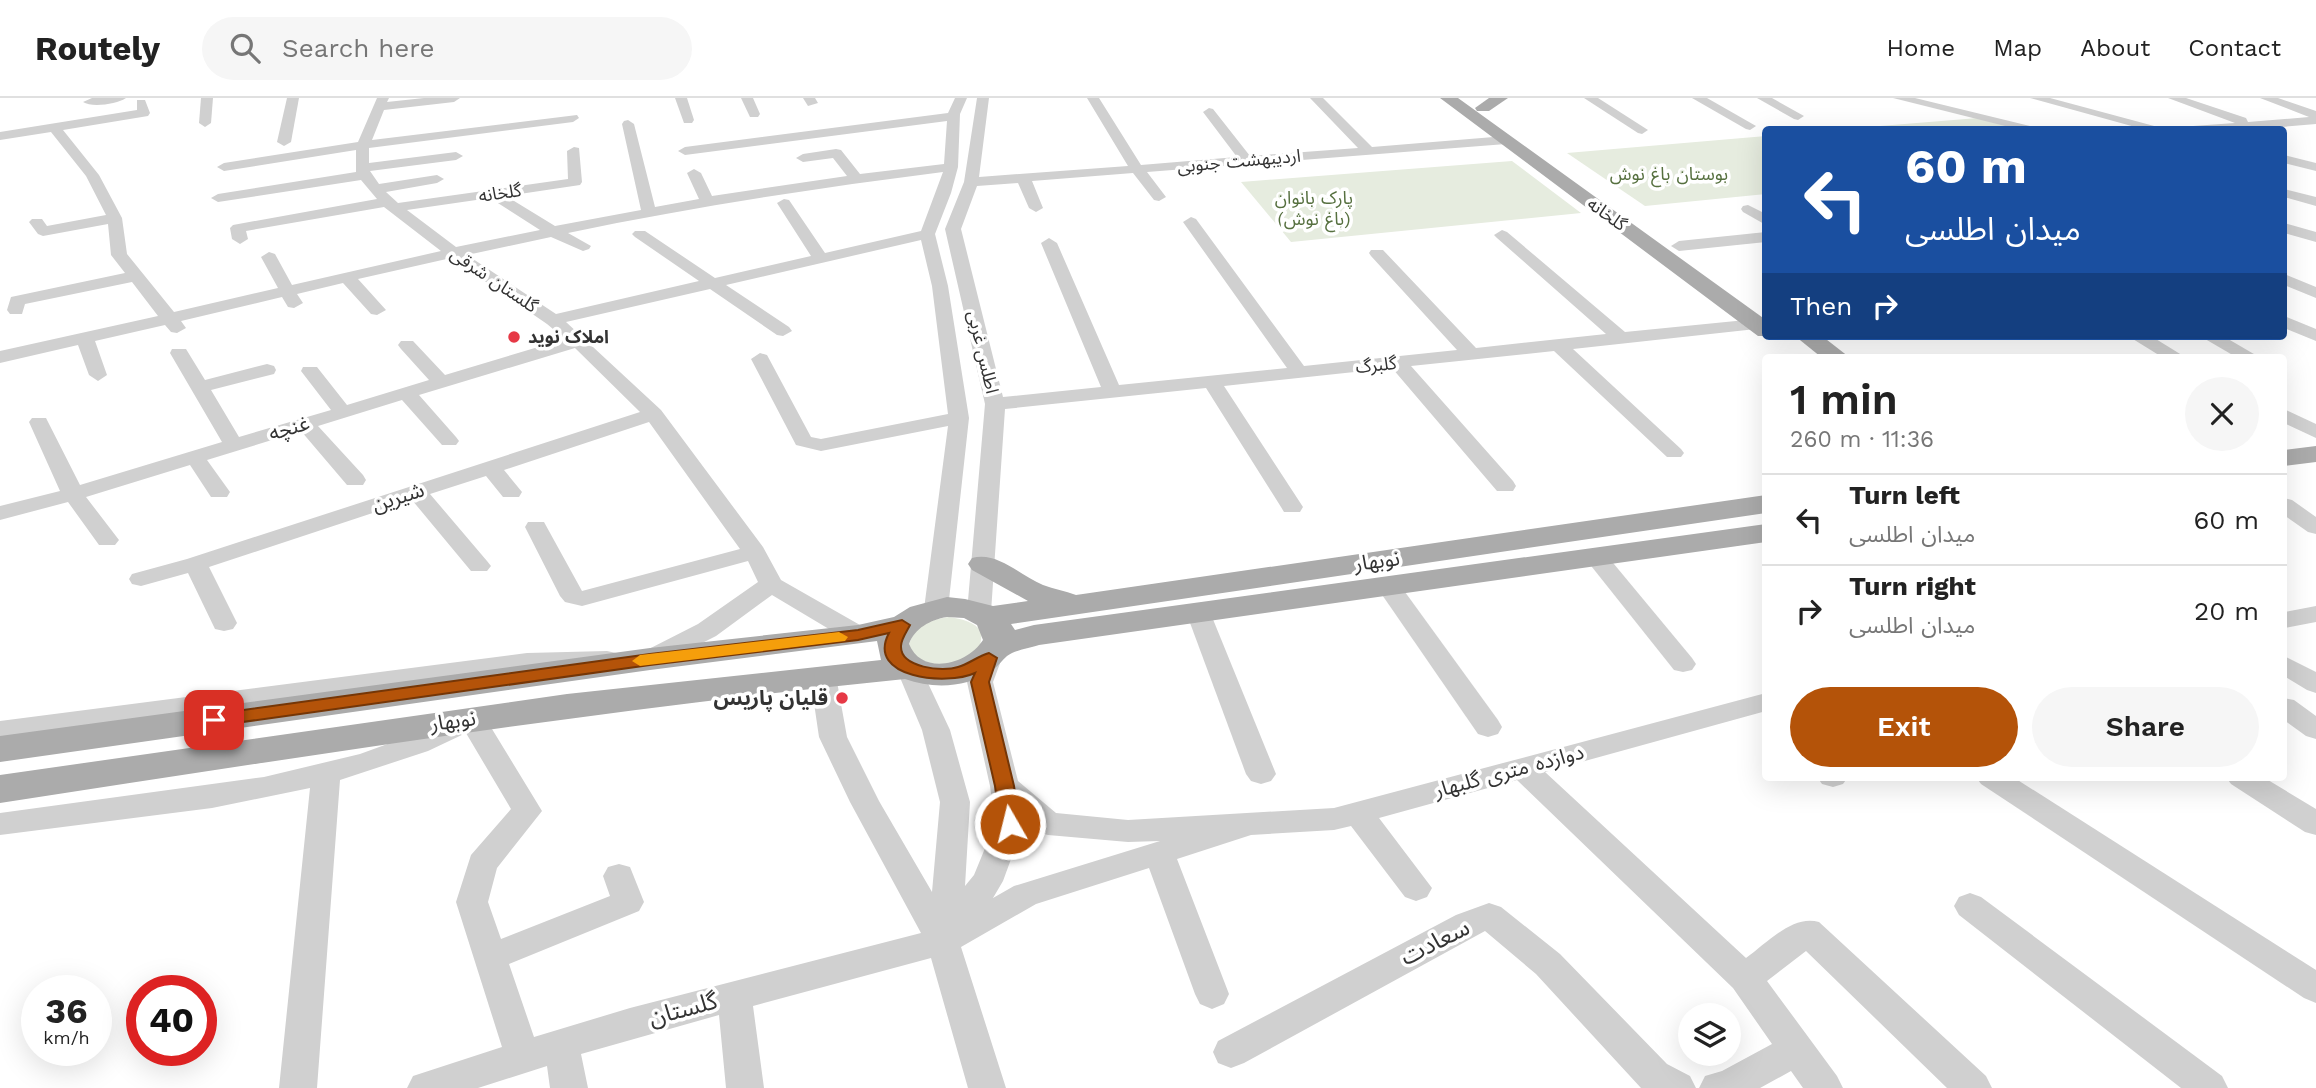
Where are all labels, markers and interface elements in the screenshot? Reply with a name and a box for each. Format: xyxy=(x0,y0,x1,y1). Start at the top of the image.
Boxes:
search box xyxy=(202,17,692,80)
text: Routely xyxy=(35,29,160,68)
icon: search xyxy=(226,29,264,67)
text: Search here xyxy=(282,33,434,63)
text: Home xyxy=(1887,34,1955,62)
text: Map xyxy=(1993,34,2042,62)
text: About xyxy=(2080,34,2150,62)
text: Contact xyxy=(2188,34,2281,62)
text: 60 m xyxy=(1905,137,2027,195)
street label: اردیبهشت جنوبی xyxy=(1176,145,1302,177)
icon: left xyxy=(1790,154,1881,245)
park label: بوستان باغ نوش xyxy=(1610,163,1728,188)
street label: گلخانه xyxy=(477,179,523,206)
park label: پارک بانوان (باغ نوش) xyxy=(1275,187,1353,233)
street label: گلخانه xyxy=(1584,192,1631,235)
text: میدان اطلسی xyxy=(1905,210,2081,248)
street label: گلستان شرقی xyxy=(446,243,542,318)
icon: right xyxy=(1866,287,1904,325)
text: Then xyxy=(1790,291,1852,321)
street label: اطلس غربی xyxy=(963,308,1003,396)
place label: املاک نوید xyxy=(528,326,609,347)
marker: املاک نوید xyxy=(506,329,522,345)
street label: گلبرگ xyxy=(1354,352,1398,378)
text: 1 min xyxy=(1790,375,1898,424)
button: close xyxy=(2185,377,2259,451)
street label: غنچه xyxy=(265,410,313,447)
text: 260 m · 11:36 xyxy=(1790,426,1934,453)
street label: شیرین xyxy=(368,476,427,517)
text: Turn left xyxy=(1849,480,1960,510)
icon: left xyxy=(1790,501,1828,539)
text: 60 m xyxy=(2193,505,2259,535)
text: میدان اطلسی xyxy=(1849,521,1975,548)
street label: نوبهار xyxy=(1352,545,1401,576)
text: Turn right xyxy=(1849,571,1976,601)
icon: right xyxy=(1790,592,1828,630)
text: 20 m xyxy=(2194,596,2259,626)
text: میدان اطلسی xyxy=(1849,612,1975,639)
place label: قلیان پاریس xyxy=(713,685,828,712)
button: Exit xyxy=(1790,687,2018,767)
button: Share xyxy=(2032,687,2259,767)
pin xyxy=(184,690,244,750)
marker: قلیان پاریس xyxy=(834,690,850,706)
icon: arrive xyxy=(195,701,233,739)
street label: نوبهار xyxy=(428,705,477,736)
street label: دوازده متری گلبهار xyxy=(1430,739,1587,803)
position arrow xyxy=(973,787,1047,861)
street label: سعادت xyxy=(1396,913,1474,971)
speed limit sign: 40 xyxy=(126,975,217,1066)
street label: گلستان xyxy=(646,986,721,1032)
text: 36 xyxy=(45,990,88,1032)
map controls xyxy=(1678,1003,1741,1066)
button: layers xyxy=(1678,1003,1741,1066)
text: km/h xyxy=(43,1027,90,1048)

